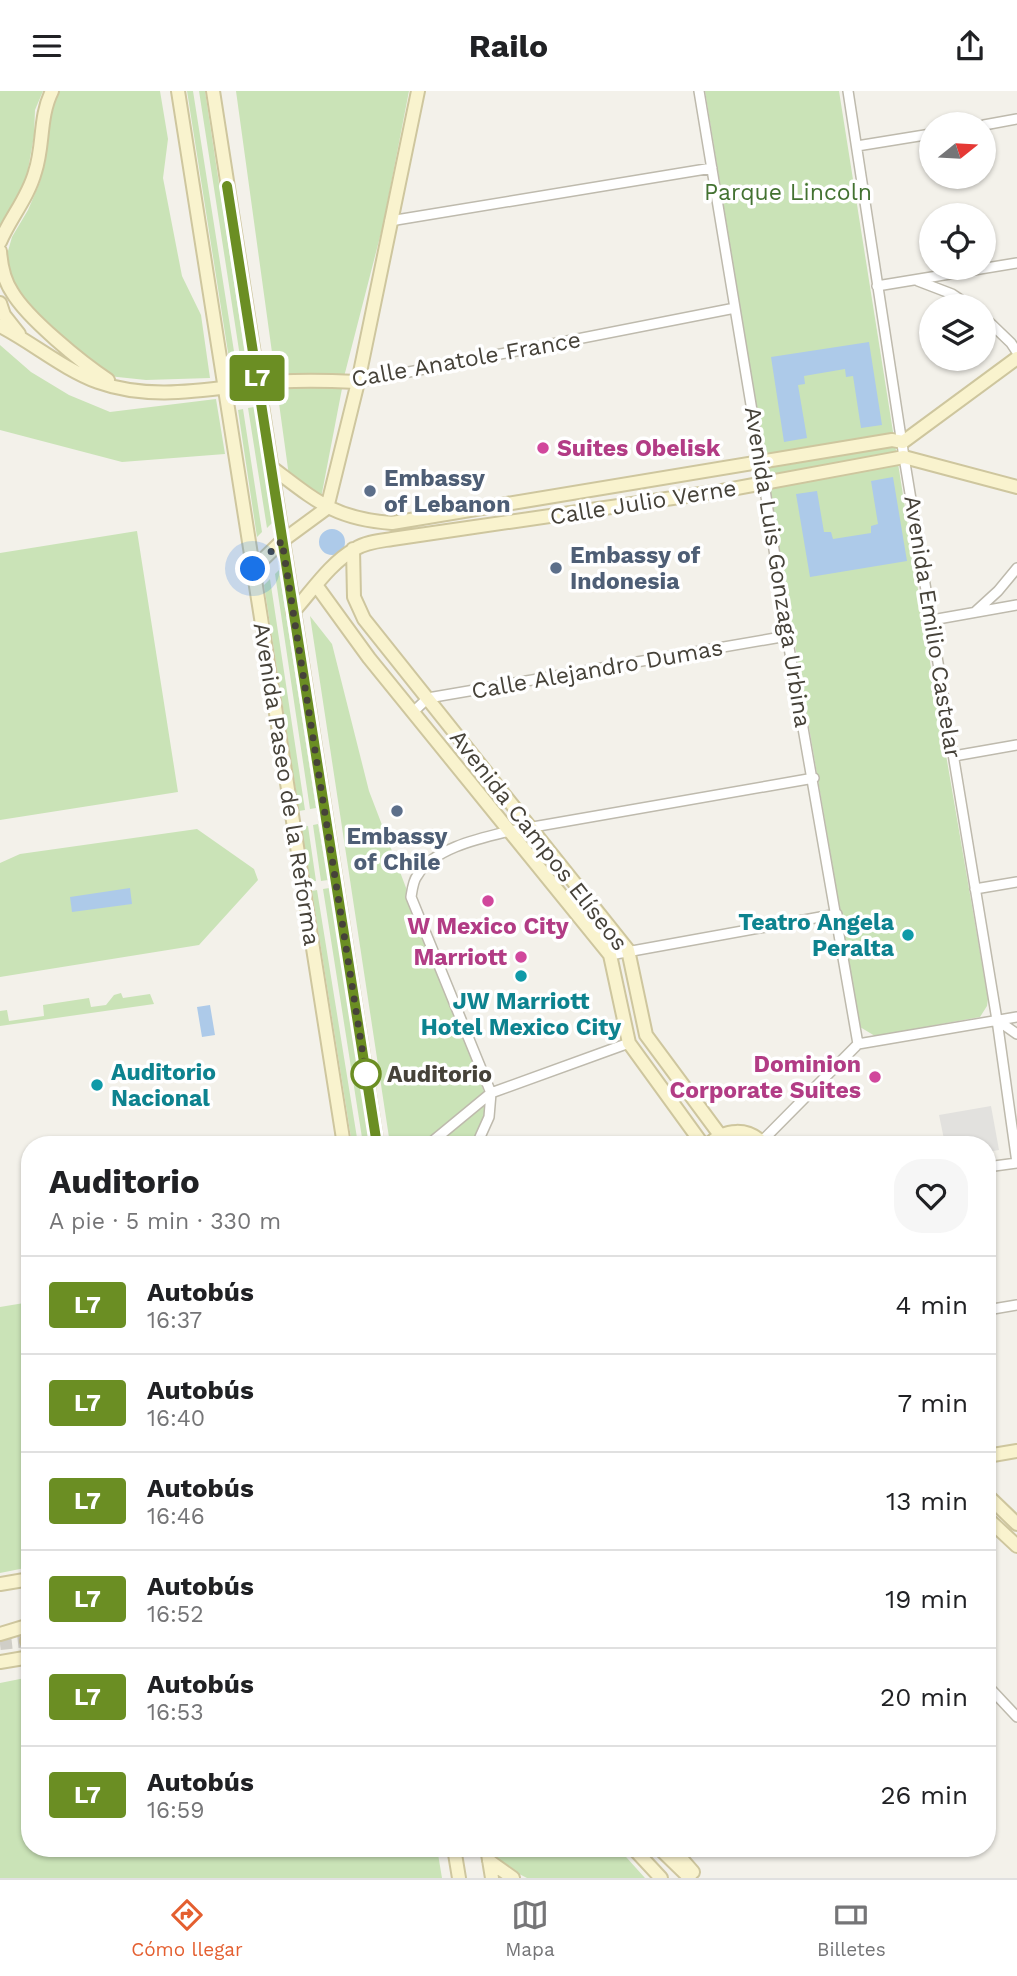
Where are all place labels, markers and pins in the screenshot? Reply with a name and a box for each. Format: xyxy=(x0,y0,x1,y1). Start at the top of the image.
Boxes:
place label: Suites Obelisk xyxy=(557,435,721,462)
marker: Suites Obelisk xyxy=(535,440,551,456)
place label: Embassy of Lebanon xyxy=(384,465,510,518)
marker: Embassy of Lebanon xyxy=(362,483,378,499)
place label: Embassy of Indonesia xyxy=(570,542,701,595)
marker: Embassy of Indonesia xyxy=(548,560,564,576)
marker: Embassy of Chile xyxy=(389,803,405,819)
place label: Embassy of Chile xyxy=(347,823,448,876)
marker: W Mexico City xyxy=(480,893,496,909)
place label: Teatro Angela Peralta xyxy=(738,909,895,962)
place label: W Mexico City xyxy=(407,913,569,940)
marker: Teatro Angela Peralta xyxy=(900,927,916,943)
place label: Marriott xyxy=(413,944,507,971)
marker: Marriott xyxy=(513,949,529,965)
marker: JW Marriott Hotel Mexico City xyxy=(513,968,529,984)
place label: JW Marriott Hotel Mexico City xyxy=(421,988,621,1041)
place label: Dominion Corporate Suites xyxy=(670,1051,861,1104)
place label: Auditorio Nacional xyxy=(111,1059,216,1112)
marker: Auditorio xyxy=(351,1059,381,1089)
place label: Auditorio xyxy=(387,1061,492,1088)
marker: Dominion Corporate Suites xyxy=(867,1069,883,1085)
marker: Auditorio Nacional xyxy=(89,1077,105,1093)

